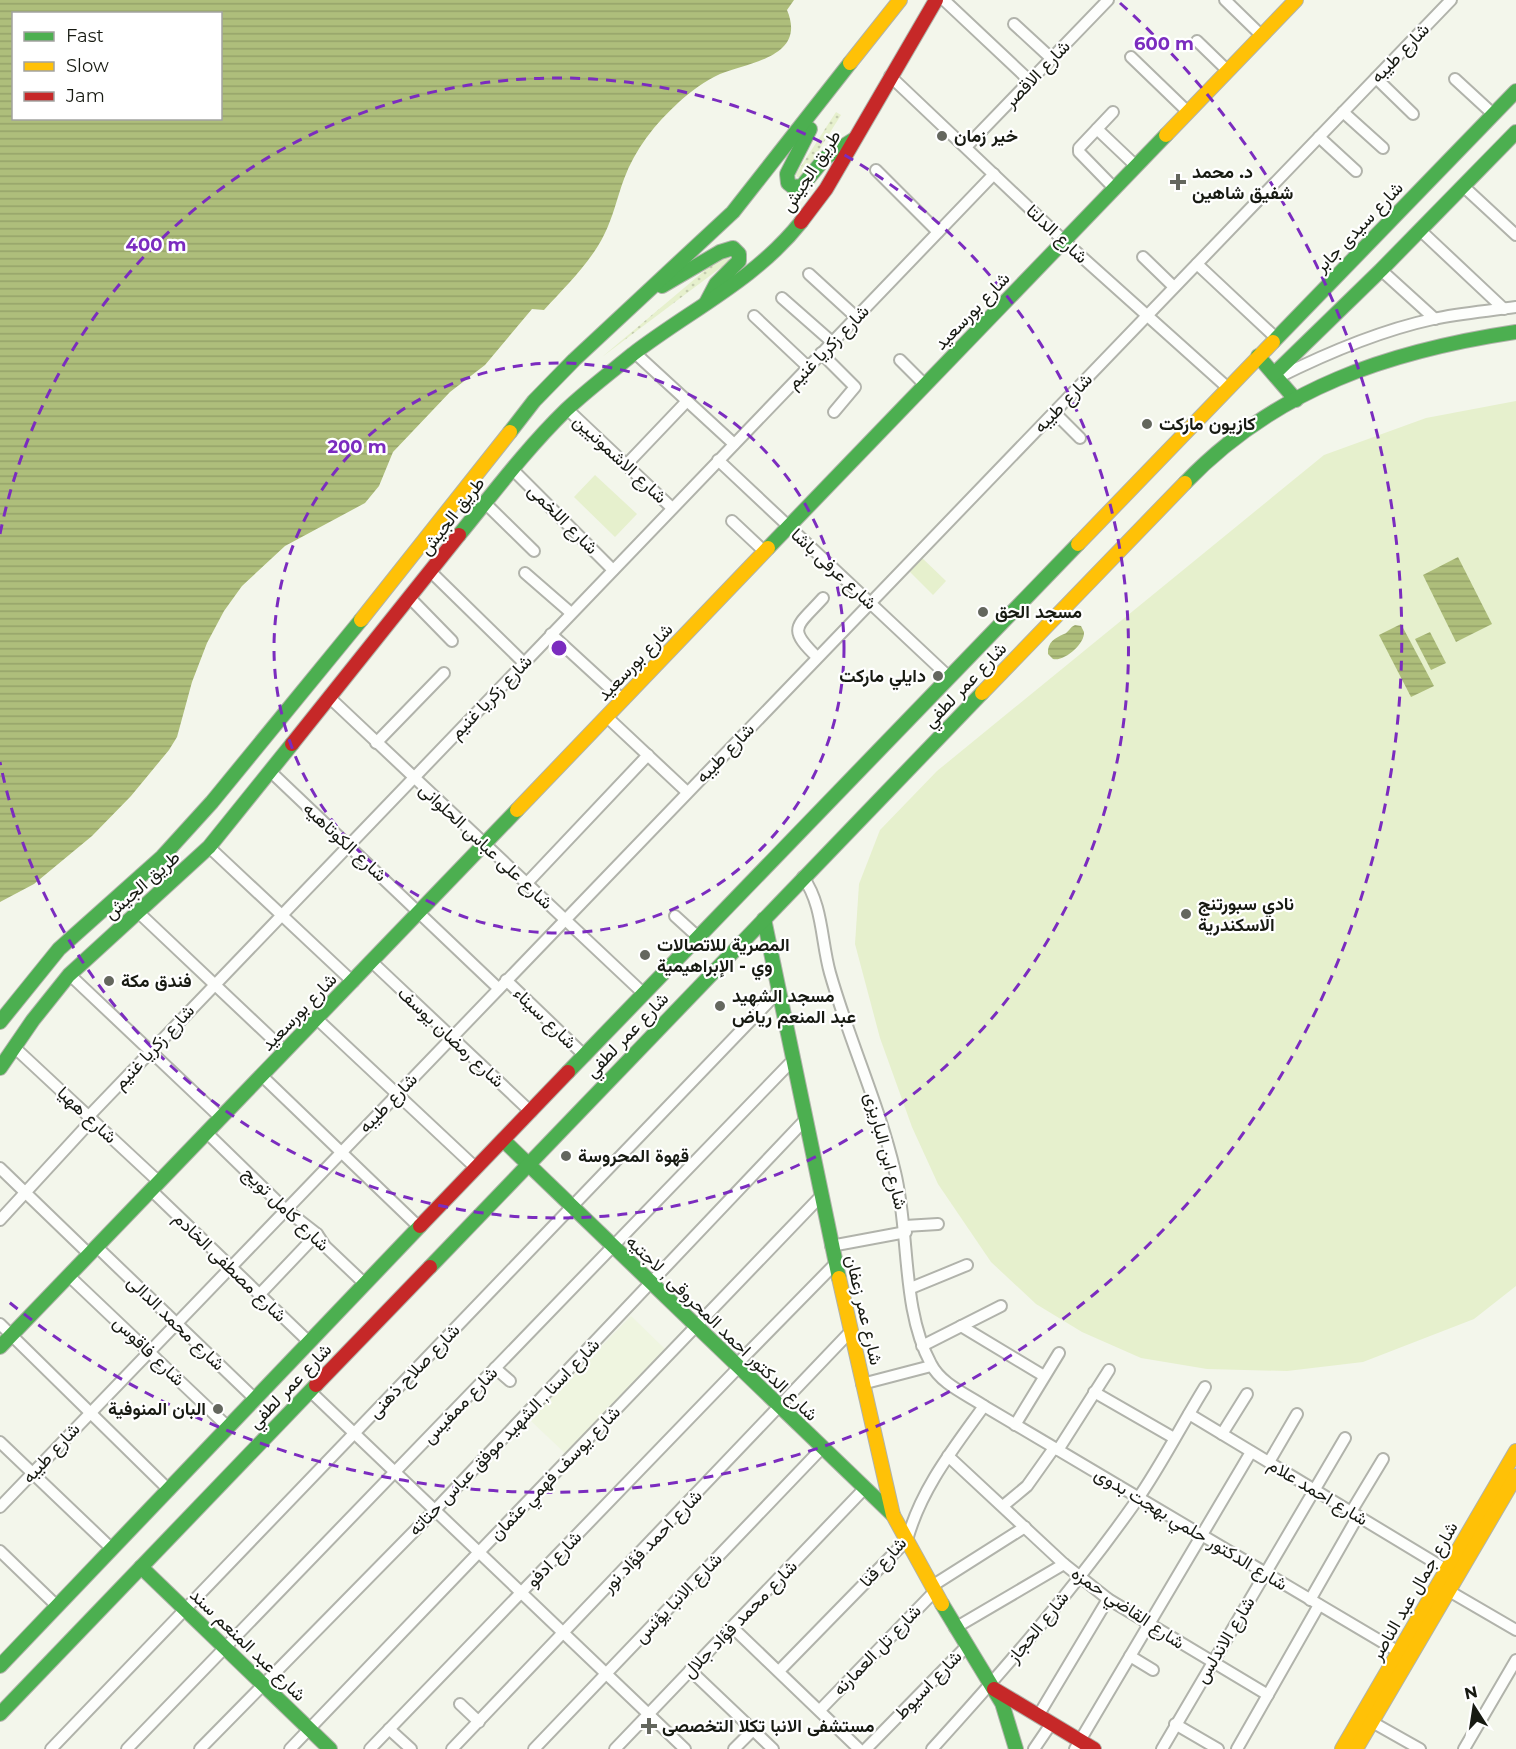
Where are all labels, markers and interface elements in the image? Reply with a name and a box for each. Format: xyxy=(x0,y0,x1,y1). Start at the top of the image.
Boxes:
legend xyxy=(12,12,222,120)
street label: شارع طيبه xyxy=(1366,18,1435,88)
text: Fast xyxy=(66,25,104,47)
text: 600 m xyxy=(1134,33,1194,55)
street label: شارع الاقصر xyxy=(999,35,1075,114)
text: Slow xyxy=(66,55,109,77)
text: Jam xyxy=(65,85,105,107)
place label: خير زمان xyxy=(954,125,1018,147)
street label: طريق الجيش xyxy=(776,126,846,216)
marker: خير زمان xyxy=(935,129,949,143)
place label: د. محمد شفيق شاهين xyxy=(1192,161,1293,204)
marker: د. محمد شفيق شاهين xyxy=(1169,173,1187,191)
street label: شارع سيدى جابر xyxy=(1310,177,1409,278)
street label: شارع الدلتا xyxy=(1021,200,1093,269)
text: 400 m xyxy=(126,234,186,256)
street label: شارع بورسعيد xyxy=(929,268,1015,355)
street label: شارع زكريا غنيم xyxy=(782,300,874,394)
street label: شارع طيبه xyxy=(1029,368,1098,438)
street label: شارع الاشمونيين xyxy=(568,410,671,509)
place label: كازيون ماركت xyxy=(1159,413,1256,435)
marker: كازيون ماركت xyxy=(1140,417,1154,431)
text: 200 m xyxy=(327,436,387,458)
street label: طريق الجيش xyxy=(415,472,489,560)
street label: شارع اللخمى xyxy=(523,479,603,559)
street label: شارع عرفى باشا xyxy=(786,524,882,615)
place label: مسجد الحق xyxy=(995,601,1082,623)
marker: مسجد الحق xyxy=(976,605,990,619)
street label: شارع بورسعيد xyxy=(592,619,678,706)
centre of rings xyxy=(549,638,569,658)
street label: شارع عمر لطفي xyxy=(919,638,1014,735)
street label: شارع زكريا غنيم xyxy=(445,650,537,744)
place label: دايلي ماركت xyxy=(839,665,926,691)
marker: دايلي ماركت xyxy=(931,669,945,683)
street label: شارع طيبه xyxy=(691,718,760,788)
street label: شارع على عباس الحلوانى xyxy=(414,778,558,914)
street label: شارع الكوتاهيه xyxy=(298,798,391,887)
street label: طريق الجيش xyxy=(100,846,184,924)
place label: نادي سبورتنج الاسكندرية xyxy=(1198,893,1294,936)
marker: نادي سبورتنج الاسكندرية xyxy=(1179,907,1193,921)
place label: المصرية للاتصالات وي - الإبراهيمية xyxy=(657,934,790,981)
marker: المصرية للاتصالات وي - الإبراهيمية xyxy=(638,948,652,962)
street label: شارع بورسعيد xyxy=(256,969,342,1056)
place label: فندق مكة xyxy=(121,970,192,992)
marker: فندق مكة xyxy=(102,974,116,988)
street label: شارع رمضان يوسف xyxy=(392,982,509,1093)
street label: شارع سيناء xyxy=(508,982,581,1054)
place label: مسجد الشهيد عبد المنعم رياض xyxy=(732,985,856,1029)
street label: شارع عمر لطفي xyxy=(581,988,676,1085)
marker: مسجد الشهيد عبد المنعم رياض xyxy=(713,999,727,1013)
street label: شارع زكريا غنيم xyxy=(109,1000,200,1095)
street label: شارع طيبه xyxy=(354,1068,423,1138)
street label: شارع ههيا xyxy=(52,1082,121,1149)
street label: شارع ابن الباريزى xyxy=(859,1090,912,1212)
place label: قهوة المحروسة xyxy=(578,1145,689,1167)
marker: قهوة المحروسة xyxy=(559,1149,573,1163)
street label: شارع كامل تويج xyxy=(237,1162,334,1257)
street label: شارع مصطفى الخادم xyxy=(168,1207,291,1327)
street label: شارع الدكتور احمد المحروقى , لاجتيه xyxy=(621,1230,823,1426)
street label: شارع عمر زعفان xyxy=(840,1253,887,1367)
street label: شارع محمد الدالى xyxy=(122,1271,229,1376)
street label: شارع فاقوس xyxy=(108,1311,190,1391)
street label: شارع صلاح ذهنى xyxy=(364,1319,465,1423)
street label: شارع اسنا , الشهيد موفق عباس حتاته xyxy=(404,1334,605,1541)
street label: شارع عمر لطفي xyxy=(244,1339,339,1436)
street label: شارع ممفيس xyxy=(418,1362,503,1449)
place label: البان المنوفية xyxy=(108,1398,206,1420)
street label: شارع يوسف فهمي عثمان xyxy=(485,1401,628,1548)
marker: البان المنوفية xyxy=(211,1402,225,1416)
street label: شارع طيبه xyxy=(17,1418,85,1489)
street label: شارع احمد علام xyxy=(1264,1454,1372,1531)
street label: شارع الدكتور حلمي بهجت بدوى xyxy=(1088,1463,1292,1599)
street label: شارع احمد فؤاد نور xyxy=(597,1485,707,1599)
street label: شارع جمال عبد الناصر xyxy=(1365,1518,1463,1666)
street label: شارع ادفو xyxy=(522,1526,587,1592)
street label: شارع قنا xyxy=(855,1532,912,1592)
street label: شارع الانبا يؤنس xyxy=(629,1548,727,1648)
street label: شارع محمد فؤاد جلال xyxy=(678,1555,803,1683)
street label: شارع القاضي حمزه xyxy=(1065,1562,1189,1657)
street label: شارع عبد المنعم سند xyxy=(185,1584,311,1707)
street label: شارع الحجاز xyxy=(1002,1587,1074,1669)
street label: شارع الاندلس xyxy=(1190,1593,1260,1688)
street label: شارع تل العمارنه xyxy=(828,1600,927,1701)
street label: شارع اسيوط xyxy=(889,1646,967,1725)
north arrow xyxy=(1444,1677,1504,1737)
text: N xyxy=(1463,1682,1479,1703)
place label: مستشفى الانبا تكلا التخصصى xyxy=(662,1715,875,1737)
marker: مستشفى الانبا تكلا التخصصى xyxy=(640,1717,658,1735)

